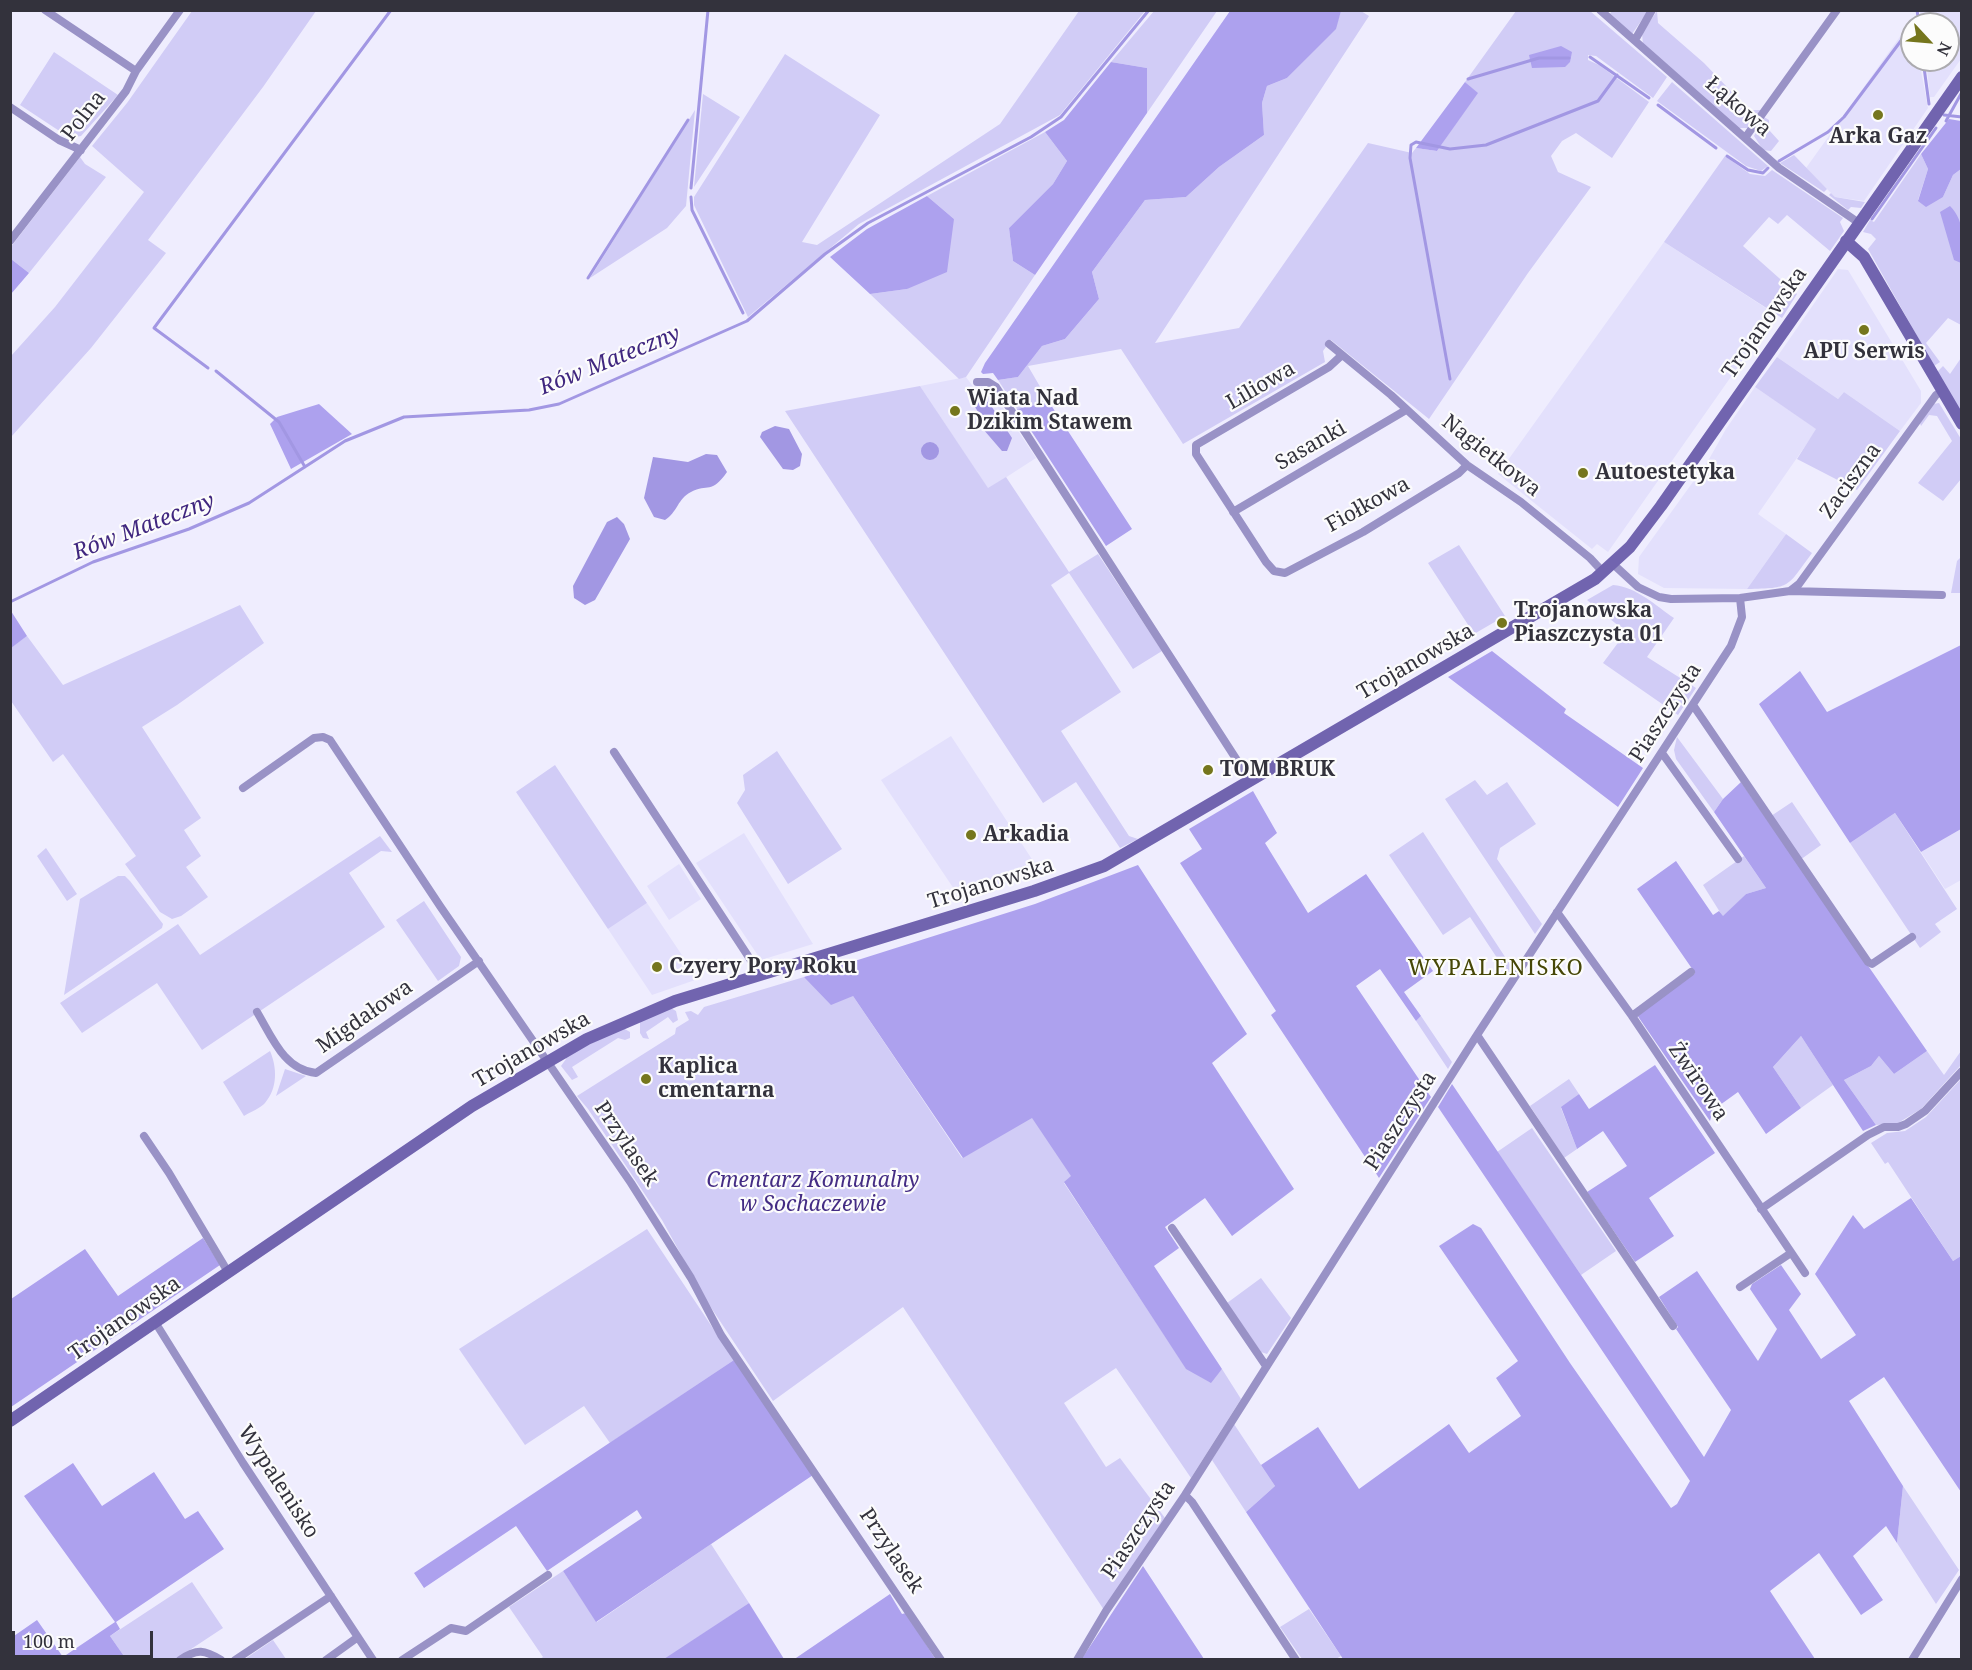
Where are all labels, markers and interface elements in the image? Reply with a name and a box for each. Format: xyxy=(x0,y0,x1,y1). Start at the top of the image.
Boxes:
north arrow xyxy=(1900,12,1960,72)
text: N xyxy=(1932,39,1957,59)
street label: Łąkowa xyxy=(1700,72,1776,142)
street label: Polna xyxy=(57,86,111,146)
marker: Arka Gaz xyxy=(1871,108,1885,122)
place label: Arka Gaz xyxy=(1829,124,1927,150)
street label: Trojanowska xyxy=(1717,262,1813,384)
water label: Rów Mateczny xyxy=(536,321,684,401)
marker: APU Serwis xyxy=(1857,323,1871,337)
place label: APU Serwis xyxy=(1804,339,1924,365)
street label: Liliowa xyxy=(1222,356,1300,416)
place label: Wiata Nad Dzikim Stawem xyxy=(967,386,1133,436)
marker: Wiata Nad Dzikim Stawem xyxy=(948,404,962,418)
street label: Nagietkowa xyxy=(1437,410,1545,502)
street label: Sasanki xyxy=(1271,416,1351,476)
street label: Zaciszna xyxy=(1815,438,1887,524)
place label: Autoestetyka xyxy=(1595,460,1735,486)
marker: Autoestetyka xyxy=(1576,466,1590,480)
street label: Fiołkowa xyxy=(1322,472,1414,538)
water label: Rów Mateczny xyxy=(69,488,219,566)
place label: Trojanowska Piaszczysta 01 xyxy=(1514,598,1663,648)
marker: Trojanowska Piaszczysta 01 xyxy=(1495,616,1509,630)
street label: Trojanowska xyxy=(1353,619,1479,705)
street label: Piaszczysta xyxy=(1625,659,1707,767)
place label: TOM BRUK xyxy=(1220,757,1335,783)
marker: TOM BRUK xyxy=(1201,763,1215,777)
place label: Arkadia xyxy=(983,822,1069,848)
marker: Arkadia xyxy=(964,828,978,842)
street label: Trojanowska xyxy=(925,853,1057,915)
place label: Czyery Pory Roku xyxy=(669,954,857,980)
district label: WYPALENISKO xyxy=(1408,956,1584,982)
marker: Czyery Pory Roku xyxy=(650,960,664,974)
street label: Migdałowa xyxy=(312,975,418,1059)
street label: Trojanowska xyxy=(469,1007,595,1093)
street label: Żwirowa xyxy=(1663,1038,1733,1126)
place label: Kaplica cmentarna xyxy=(658,1054,774,1104)
street label: Piaszczysta xyxy=(1360,1067,1442,1175)
marker: Kaplica cmentarna xyxy=(639,1072,653,1086)
street label: Przylasek xyxy=(589,1097,663,1191)
park label: Cmentarz Komunalny w Sochaczewie xyxy=(707,1168,919,1218)
street label: Trojanowska xyxy=(64,1271,186,1367)
street label: Wypalenisko xyxy=(232,1421,324,1543)
street label: Piaszczysta xyxy=(1097,1476,1181,1584)
street label: Przylasek xyxy=(854,1504,928,1598)
scale bar xyxy=(15,1619,156,1657)
text: 100 m xyxy=(23,1629,75,1653)

